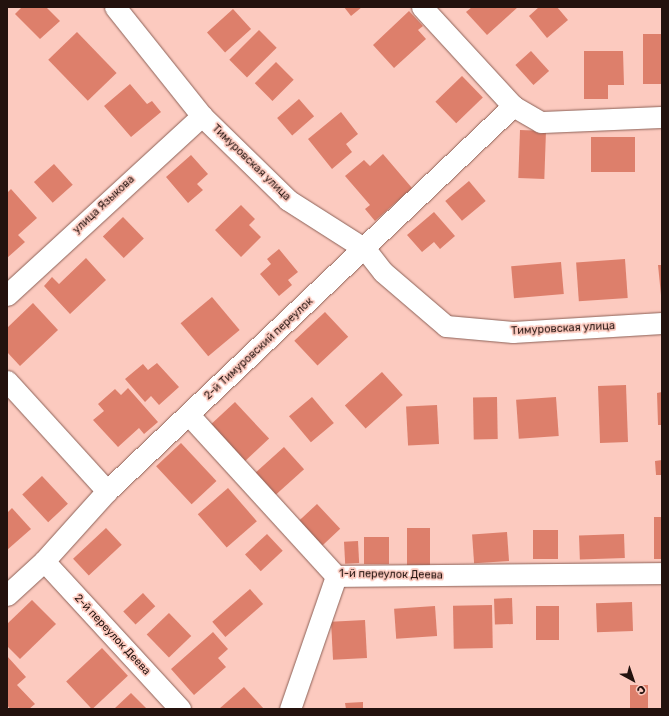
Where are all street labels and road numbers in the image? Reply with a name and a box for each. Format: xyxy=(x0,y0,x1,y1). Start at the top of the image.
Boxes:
street label: Тимуровская улица xyxy=(209,122,293,204)
street label: улица Языкова xyxy=(71,173,137,237)
street label: 2-й Тимуровский переулок xyxy=(202,295,316,403)
street label: Тимуровская улица xyxy=(511,320,615,338)
street label: 1-й переулок Деева xyxy=(339,567,443,583)
street label: 2-й переулок Деева xyxy=(71,592,153,678)

